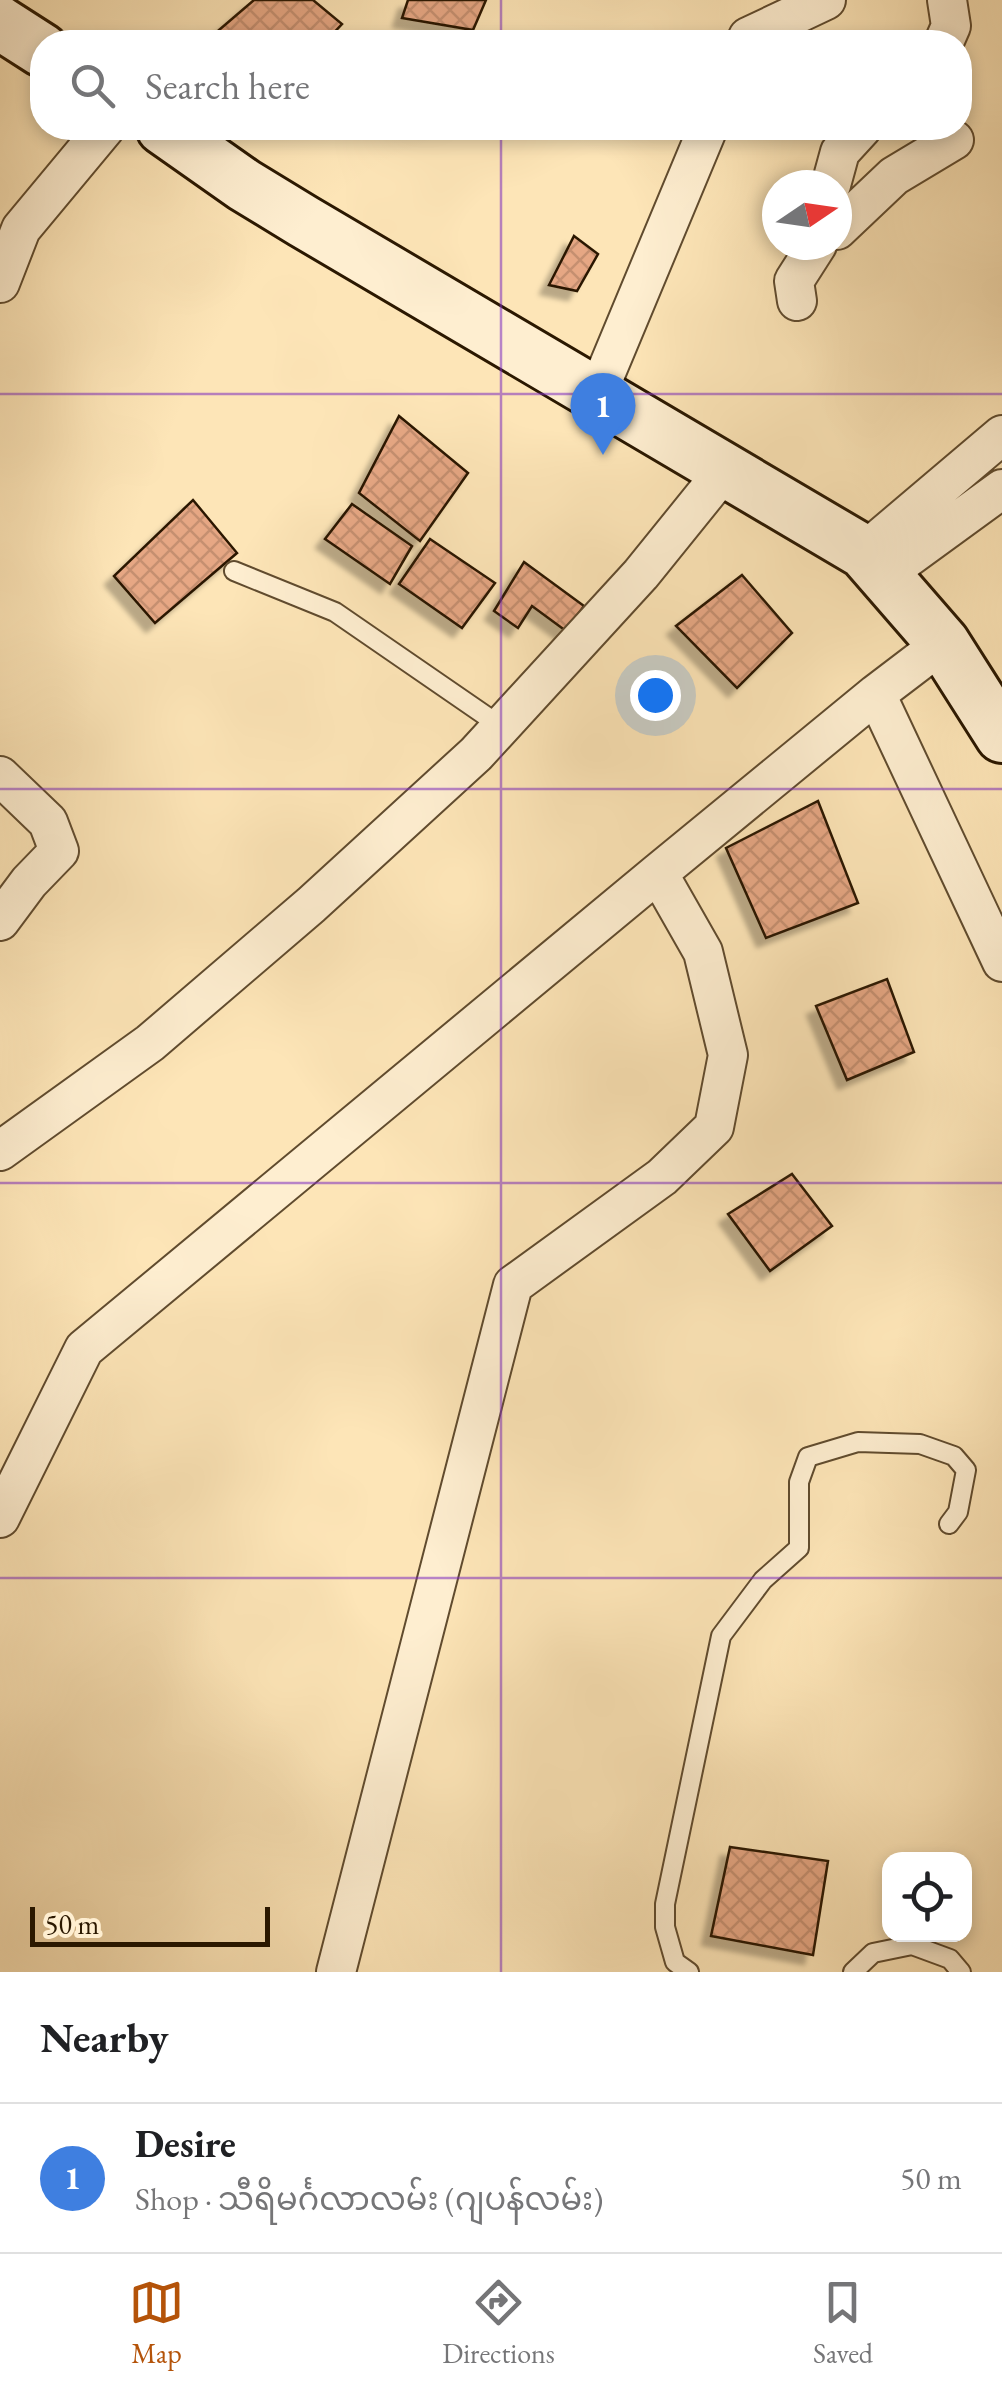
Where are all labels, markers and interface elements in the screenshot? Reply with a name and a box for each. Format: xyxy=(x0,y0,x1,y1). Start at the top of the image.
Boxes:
search box xyxy=(30,30,972,140)
icon: search xyxy=(65,58,120,113)
text: Search here xyxy=(145,61,310,110)
north arrow xyxy=(762,170,852,260)
pin: 1 xyxy=(570,372,636,455)
your location xyxy=(630,670,681,721)
map controls xyxy=(882,1852,972,1942)
button: locate xyxy=(882,1852,972,1942)
scale bar xyxy=(30,1902,270,1946)
text: 50 m xyxy=(45,1906,99,1942)
text: Nearby xyxy=(40,2010,169,2065)
text: Desire xyxy=(135,2119,236,2168)
text: 1 xyxy=(64,2157,81,2199)
text: 50 m xyxy=(900,2157,962,2199)
text: Shop · သီရိမင်္ဂလာလမ်း (ဂျပန်လမ်း) xyxy=(135,2178,603,2220)
tab: Map xyxy=(129,2275,184,2371)
tab: Directions xyxy=(442,2275,555,2371)
tab: Saved xyxy=(813,2275,873,2371)

